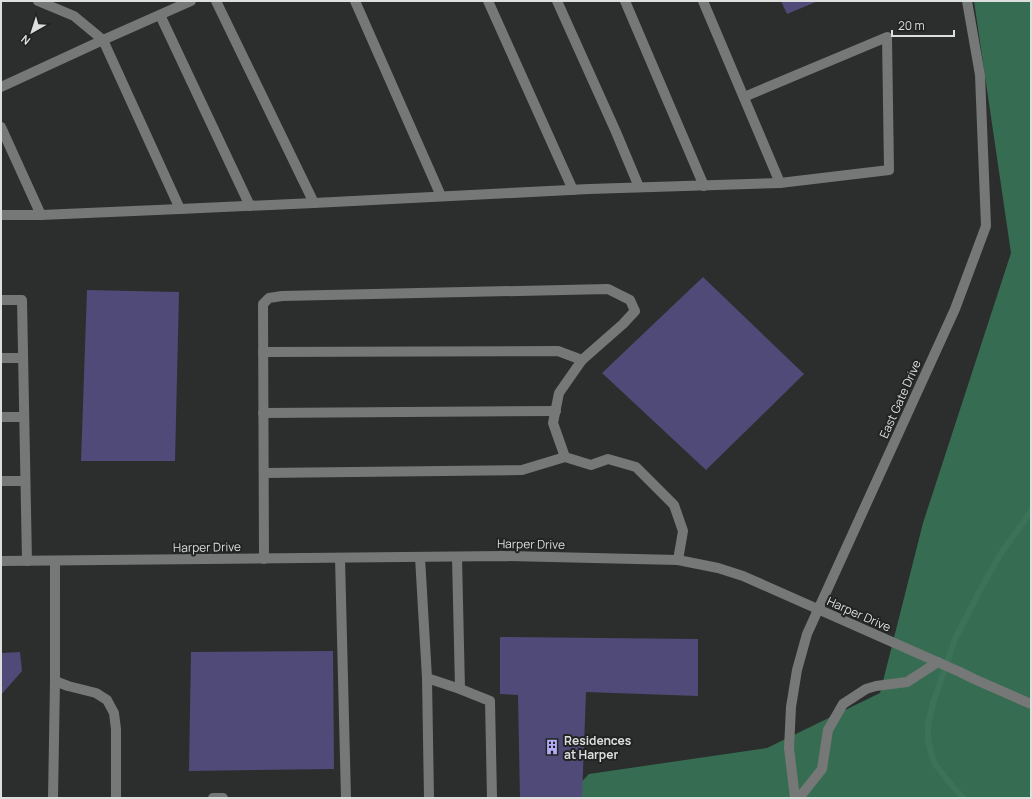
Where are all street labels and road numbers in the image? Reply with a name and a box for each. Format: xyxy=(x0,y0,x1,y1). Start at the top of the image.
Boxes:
street label: East Gate Drive xyxy=(875,357,925,441)
street label: Harper Drive xyxy=(497,535,565,553)
street label: Harper Drive xyxy=(173,538,241,556)
street label: Harper Drive xyxy=(824,592,894,636)

